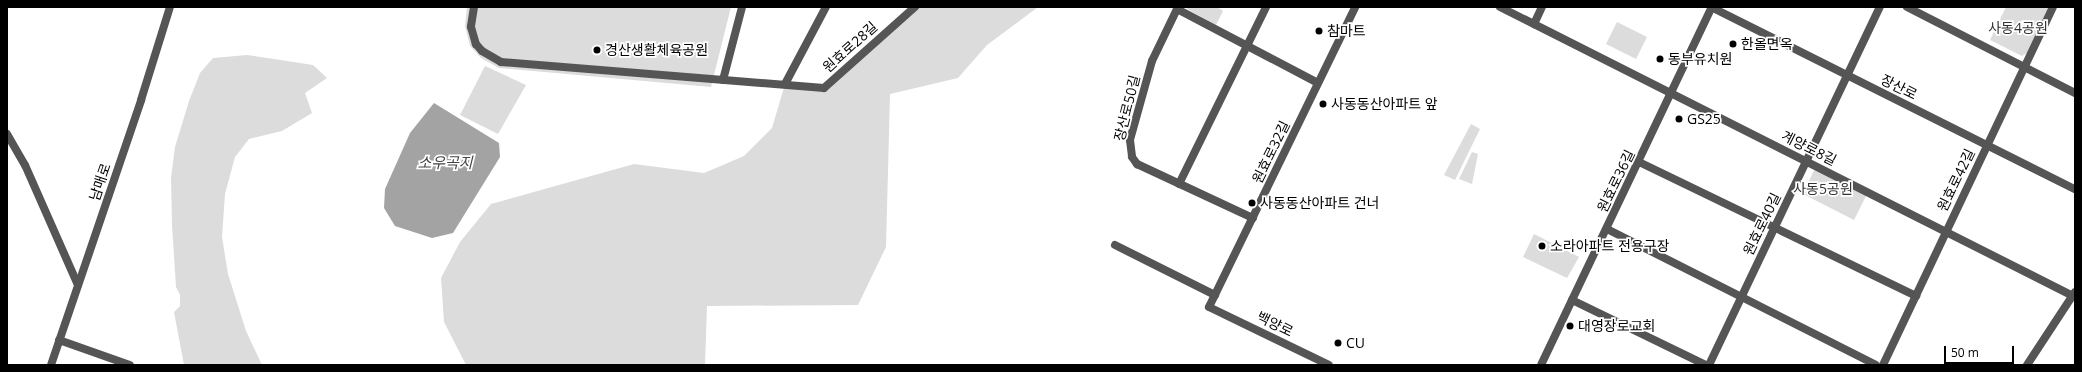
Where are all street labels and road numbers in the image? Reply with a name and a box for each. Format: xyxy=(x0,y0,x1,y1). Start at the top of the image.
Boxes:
street label: 원효로28길 xyxy=(819,18,881,76)
street label: 장산로 xyxy=(1878,71,1920,103)
street label: 장산로50길 xyxy=(1111,73,1143,143)
street label: 원효로32길 xyxy=(1249,118,1293,186)
street label: 계양로8길 xyxy=(1779,127,1839,169)
street label: 원효로42길 xyxy=(1934,146,1978,214)
street label: 원효로36길 xyxy=(1594,147,1638,215)
street label: 남매로 xyxy=(86,161,114,203)
street label: 원효로40길 xyxy=(1740,190,1784,258)
street label: 백양로 xyxy=(1254,308,1296,340)

